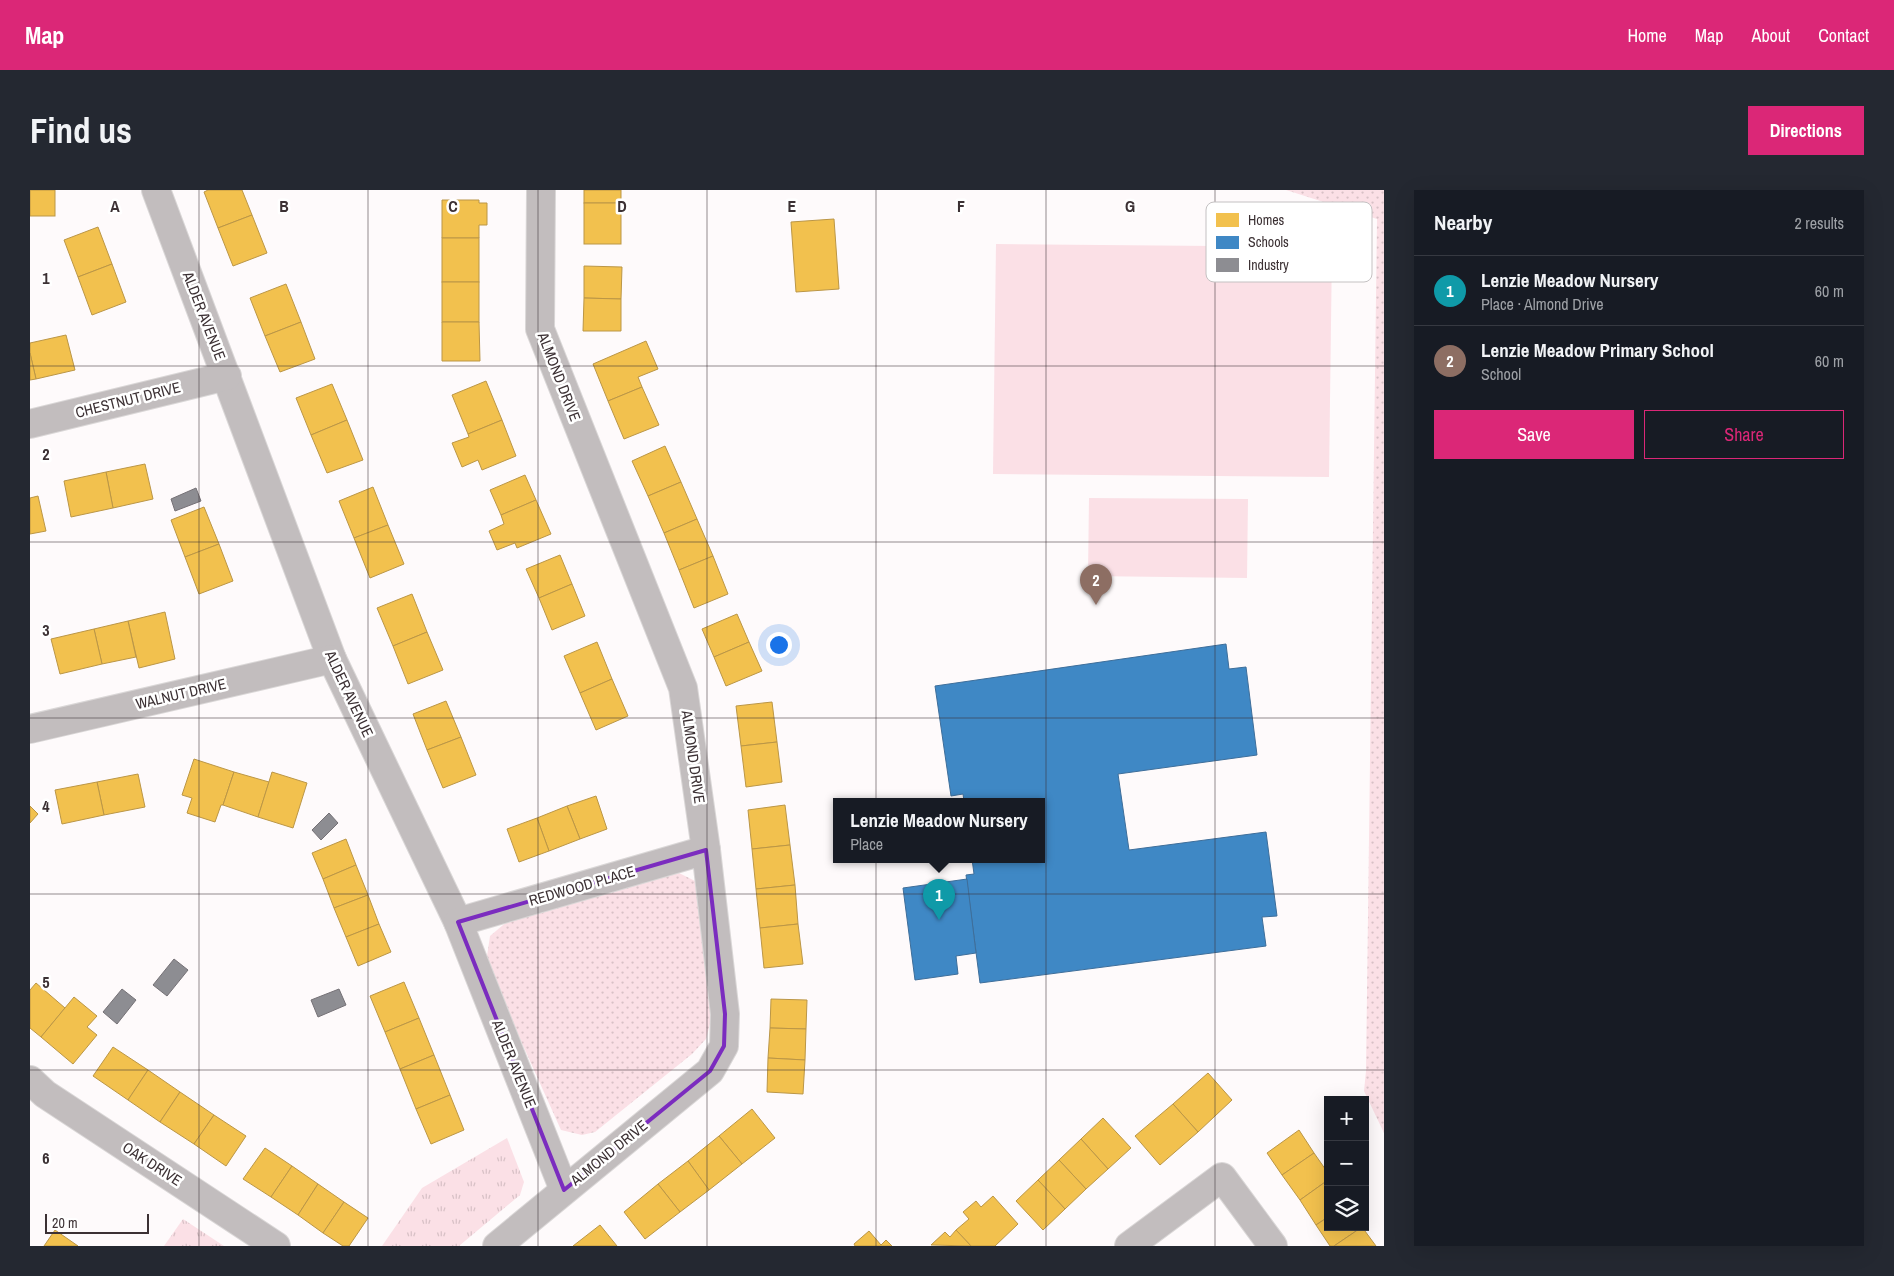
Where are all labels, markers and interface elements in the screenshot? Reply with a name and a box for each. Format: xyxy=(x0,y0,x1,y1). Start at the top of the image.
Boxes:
text: Map xyxy=(25,19,64,51)
text: Home xyxy=(1627,23,1667,48)
text: Map xyxy=(1695,23,1724,48)
text: About xyxy=(1752,23,1790,48)
text: Contact xyxy=(1818,23,1869,48)
button: Directions xyxy=(1748,106,1864,155)
text: Find us xyxy=(30,107,132,154)
text: A xyxy=(110,195,120,217)
text: B xyxy=(279,195,289,217)
text: C xyxy=(448,195,458,217)
text: D xyxy=(617,195,627,217)
text: E xyxy=(788,195,797,217)
text: F xyxy=(957,195,965,217)
text: G xyxy=(1125,195,1135,217)
legend xyxy=(1206,202,1372,282)
text: Nearby xyxy=(1434,208,1492,237)
text: Homes xyxy=(1248,211,1285,229)
text: 2 results xyxy=(1794,212,1844,234)
text: Schools xyxy=(1248,233,1289,251)
text: Industry xyxy=(1248,256,1289,274)
text: 1 xyxy=(42,267,50,289)
text: Lenzie Meadow Nursery xyxy=(1481,267,1659,293)
street label: ALDER AVENUE xyxy=(178,268,231,363)
text: 1 xyxy=(1446,280,1454,302)
text: 60 m xyxy=(1815,280,1844,302)
text: Place · Almond Drive xyxy=(1481,293,1604,315)
street label: ALMOND DRIVE xyxy=(533,328,586,424)
text: Lenzie Meadow Primary School xyxy=(1481,337,1714,363)
text: 2 xyxy=(1446,350,1454,372)
text: 60 m xyxy=(1815,350,1844,372)
text: School xyxy=(1481,363,1521,385)
street label: CHESTNUT DRIVE xyxy=(73,376,183,423)
button: Save xyxy=(1434,410,1634,459)
button: Share xyxy=(1644,410,1844,459)
text: 2 xyxy=(42,443,50,465)
pin: 2 xyxy=(1080,564,1112,605)
text: 3 xyxy=(42,619,50,641)
your location xyxy=(766,632,792,658)
street label: ALDER AVENUE xyxy=(320,646,379,741)
street label: WALNUT DRIVE xyxy=(134,673,228,714)
street label: ALMOND DRIVE xyxy=(676,708,710,805)
text: 4 xyxy=(42,795,50,817)
popup xyxy=(833,798,1045,863)
text: Lenzie Meadow Nursery xyxy=(850,807,1028,833)
text: Place xyxy=(850,833,883,855)
street label: REDWOOD PLACE xyxy=(526,860,637,911)
pin: 1 xyxy=(923,879,955,920)
text: 5 xyxy=(42,971,50,993)
street label: ALDER AVENUE xyxy=(487,1016,542,1111)
map controls xyxy=(1324,1096,1369,1231)
button: + xyxy=(1324,1096,1369,1141)
street label: ALMOND DRIVE xyxy=(565,1115,652,1191)
street label: OAK DRIVE xyxy=(118,1137,186,1191)
button: − xyxy=(1324,1141,1369,1186)
text: 6 xyxy=(42,1147,50,1169)
button: layers xyxy=(1324,1186,1369,1231)
scale bar xyxy=(45,1211,149,1234)
text: 20 m xyxy=(52,1214,78,1232)

